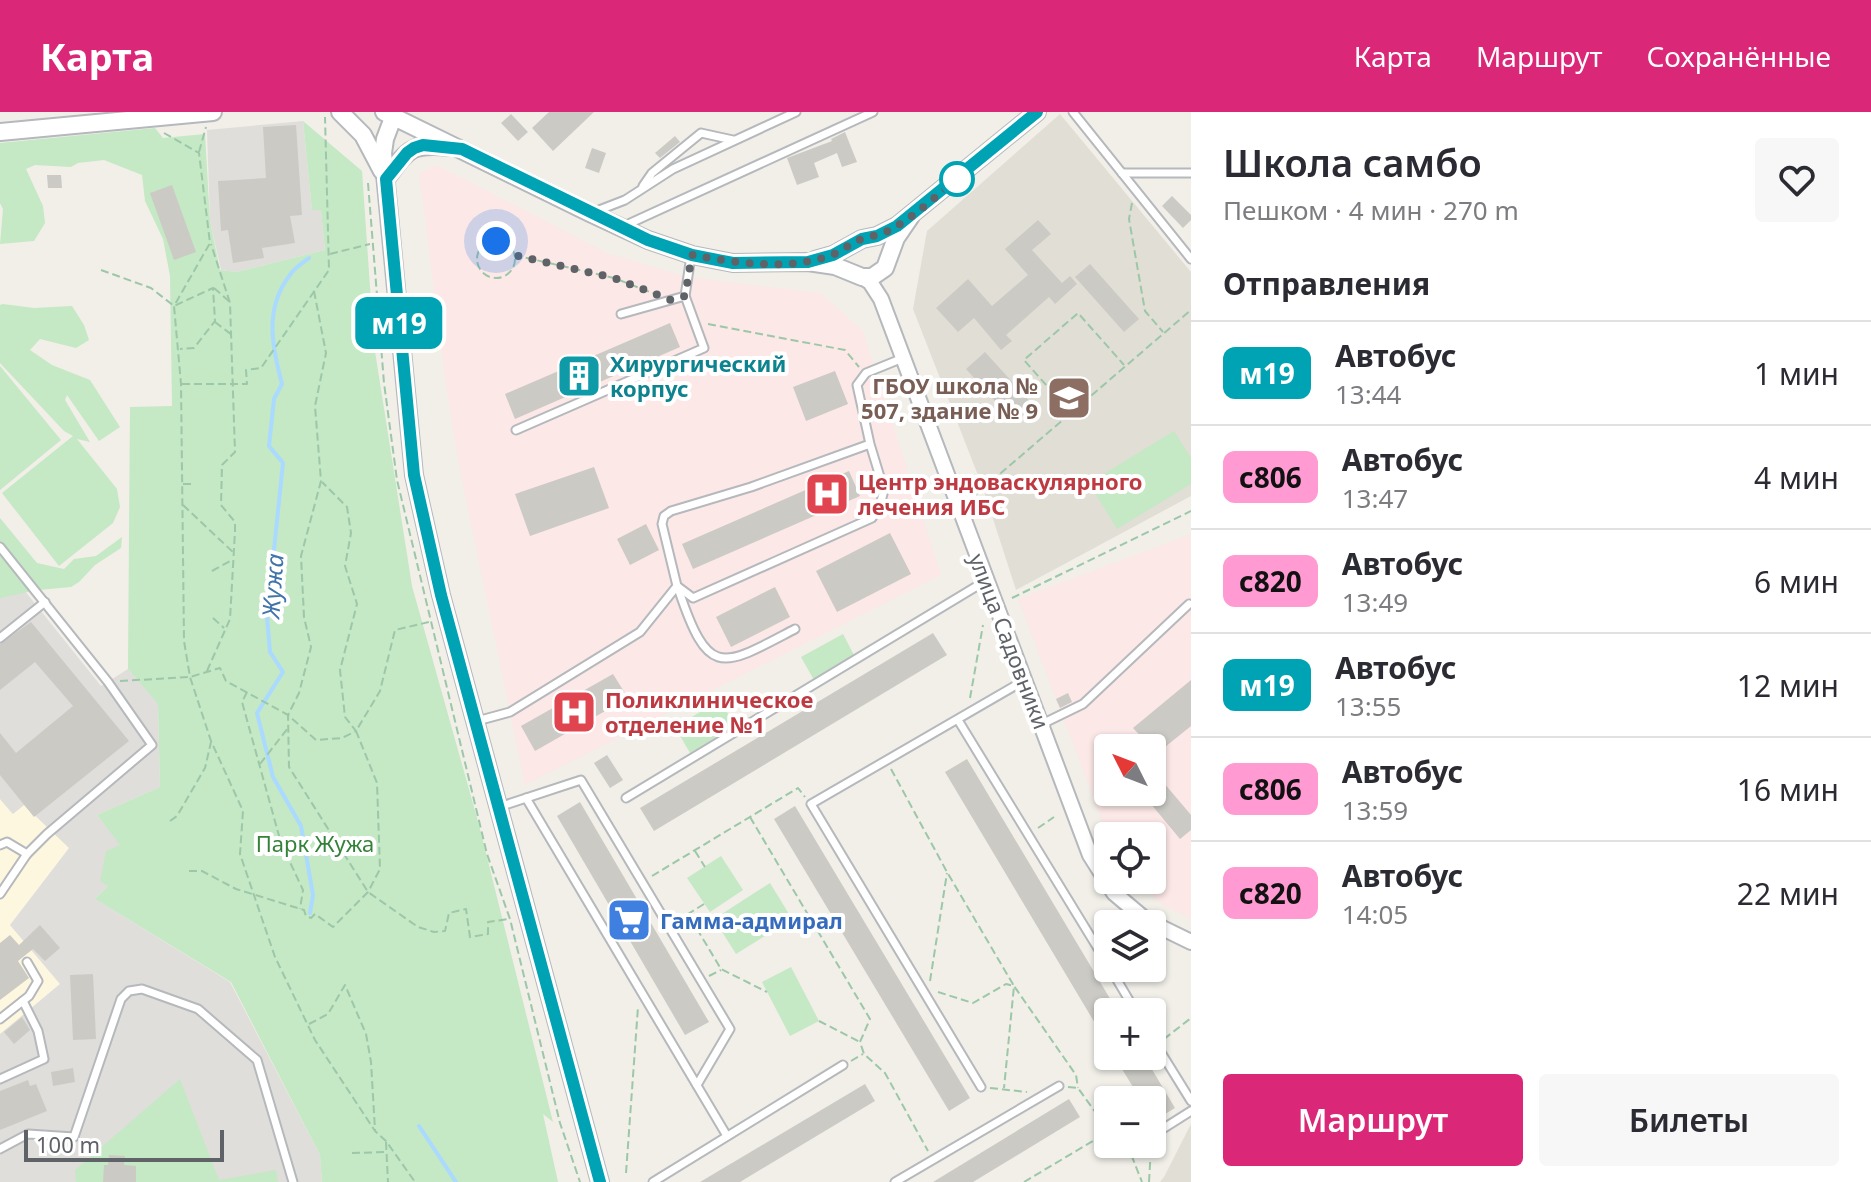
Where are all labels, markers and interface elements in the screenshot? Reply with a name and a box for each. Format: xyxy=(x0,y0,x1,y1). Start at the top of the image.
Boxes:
text: Карта xyxy=(40,30,154,82)
text: Карта xyxy=(1354,37,1432,75)
text: Маршрут xyxy=(1476,37,1602,75)
text: Сохранённые xyxy=(1646,37,1831,75)
text: Школа самбо xyxy=(1223,136,1482,188)
button: heart xyxy=(1755,138,1839,222)
unlabelled marker xyxy=(940,162,974,196)
text: Пешком · 4 мин · 270 m xyxy=(1223,192,1519,228)
your location xyxy=(476,221,516,261)
text: Отправления xyxy=(1223,263,1430,304)
line badge: м19 xyxy=(353,297,445,349)
text: м19 xyxy=(371,304,427,342)
text: Автобус xyxy=(1335,335,1457,376)
place label: Хирургический корпус xyxy=(610,348,786,403)
building icon: Хирургический корпус xyxy=(555,352,603,400)
text: 1 мин xyxy=(1754,353,1839,394)
text: м19 xyxy=(1239,354,1295,392)
place label: ГБОУ школа № 507, здание № 9 xyxy=(861,370,1038,425)
school or university icon: ГБОУ школа № 507, здание № 9 xyxy=(1045,374,1093,422)
text: 13:44 xyxy=(1335,376,1401,412)
text: Автобус xyxy=(1342,439,1463,480)
text: 4 мин xyxy=(1754,457,1839,498)
text: с806 xyxy=(1239,458,1302,496)
place label: Центр эндоваскулярного лечения ИБС xyxy=(858,466,1143,521)
hospital icon: Центр эндоваскулярного лечения ИБС xyxy=(803,470,851,518)
text: 13:47 xyxy=(1342,480,1408,516)
text: Автобус xyxy=(1342,543,1463,584)
street label: улица Садовники xyxy=(963,549,1057,733)
water label: Жужа xyxy=(253,552,291,622)
text: 6 мин xyxy=(1754,561,1839,602)
text: с820 xyxy=(1239,562,1302,600)
text: 13:49 xyxy=(1342,584,1408,620)
text: Автобус xyxy=(1335,647,1457,688)
text: 12 мин xyxy=(1737,665,1839,706)
text: м19 xyxy=(1239,666,1295,704)
place label: Поликлиническое отделение №1 xyxy=(605,684,813,739)
hospital icon: Поликлиническое отделение №1 xyxy=(550,688,598,736)
text: 13:55 xyxy=(1335,688,1401,724)
north arrow xyxy=(1094,734,1166,806)
map controls xyxy=(1094,734,1166,1158)
text: Автобус xyxy=(1342,751,1463,792)
text: 16 мин xyxy=(1737,769,1839,810)
text: с806 xyxy=(1239,770,1302,808)
text: 13:59 xyxy=(1342,792,1408,828)
button: locate xyxy=(1094,822,1166,894)
park label: Парк Жужа xyxy=(256,828,374,858)
text: Автобус xyxy=(1342,855,1463,896)
text: 22 мин xyxy=(1737,873,1839,914)
text: с820 xyxy=(1239,874,1302,912)
supermarket icon: Гамма-адмирал xyxy=(605,896,653,944)
text: 14:05 xyxy=(1342,896,1408,932)
place label: Гамма-адмирал xyxy=(660,905,843,935)
button: layers xyxy=(1094,910,1166,982)
button: + xyxy=(1094,998,1166,1070)
button: Маршрут xyxy=(1223,1074,1523,1166)
button: Билеты xyxy=(1539,1074,1839,1166)
button: − xyxy=(1094,1086,1166,1158)
scale bar xyxy=(24,1126,224,1162)
text: 100 m xyxy=(36,1129,100,1159)

